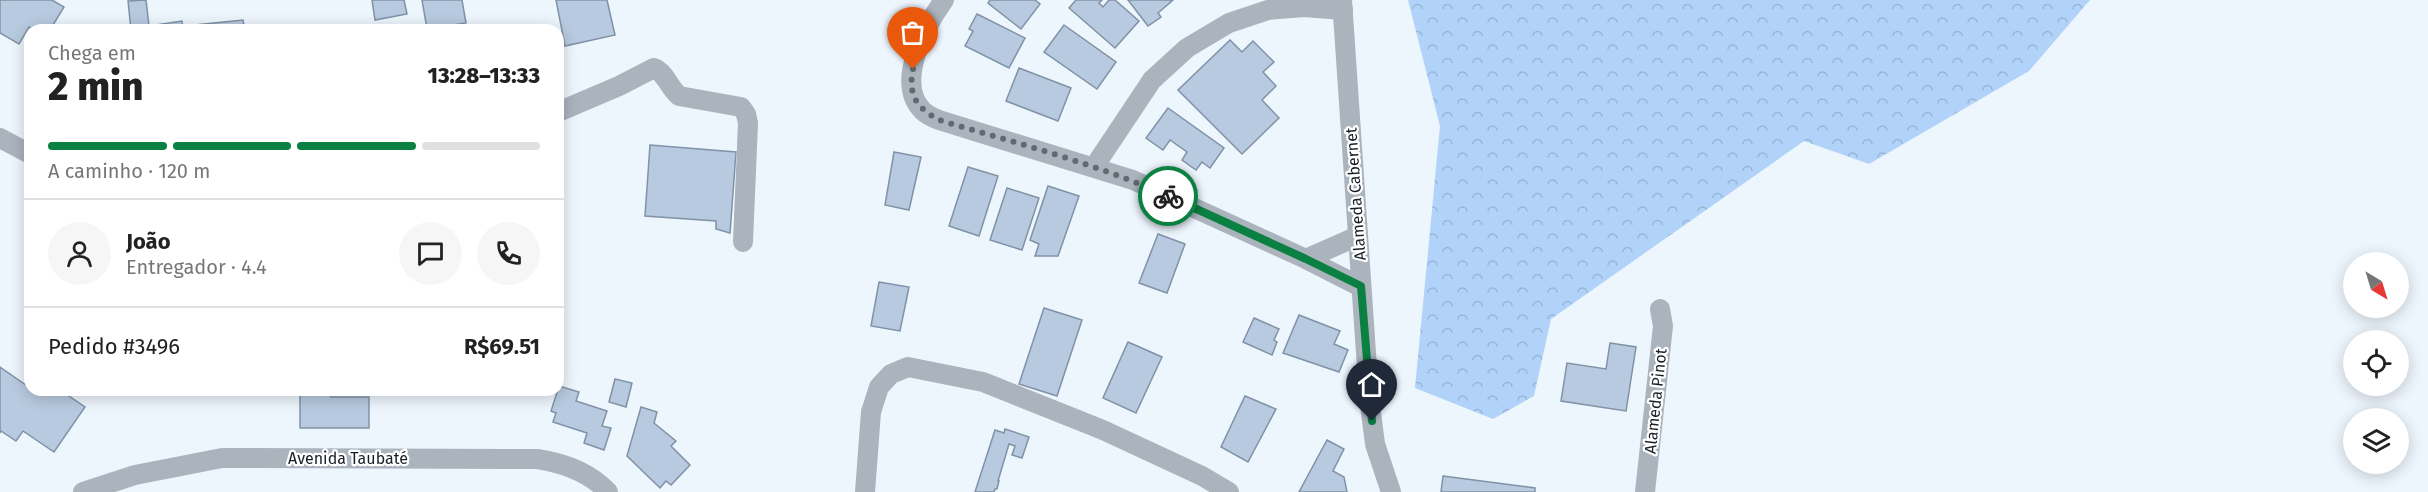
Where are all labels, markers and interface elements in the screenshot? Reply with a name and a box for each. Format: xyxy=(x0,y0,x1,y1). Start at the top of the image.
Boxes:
pin xyxy=(887,7,938,69)
icon: bag xyxy=(896,16,929,49)
text: Chega em xyxy=(48,41,136,65)
text: 13:28–13:33 xyxy=(428,62,540,89)
text: 2 min xyxy=(48,64,144,110)
street label: Alameda Cabernet xyxy=(1341,127,1370,261)
text: A caminho · 120 m xyxy=(48,159,210,183)
courier xyxy=(1138,166,1198,226)
icon: bike xyxy=(1152,180,1185,213)
button: person xyxy=(48,222,111,285)
button: chat xyxy=(399,222,462,285)
button: phone xyxy=(477,222,540,285)
text: João xyxy=(126,228,171,255)
north arrow xyxy=(2343,252,2409,318)
map controls xyxy=(2343,252,2409,474)
text: Entregador · 4.4 xyxy=(126,255,267,279)
button: locate xyxy=(2343,330,2409,396)
text: Pedido #3496 xyxy=(48,333,180,360)
text: R$69.51 xyxy=(464,333,540,360)
street label: Alameda Pinot xyxy=(1641,347,1670,455)
pin xyxy=(1346,359,1397,421)
icon: home xyxy=(1355,368,1388,401)
button: layers xyxy=(2343,408,2409,474)
street label: Avenida Taubaté xyxy=(288,449,408,468)

